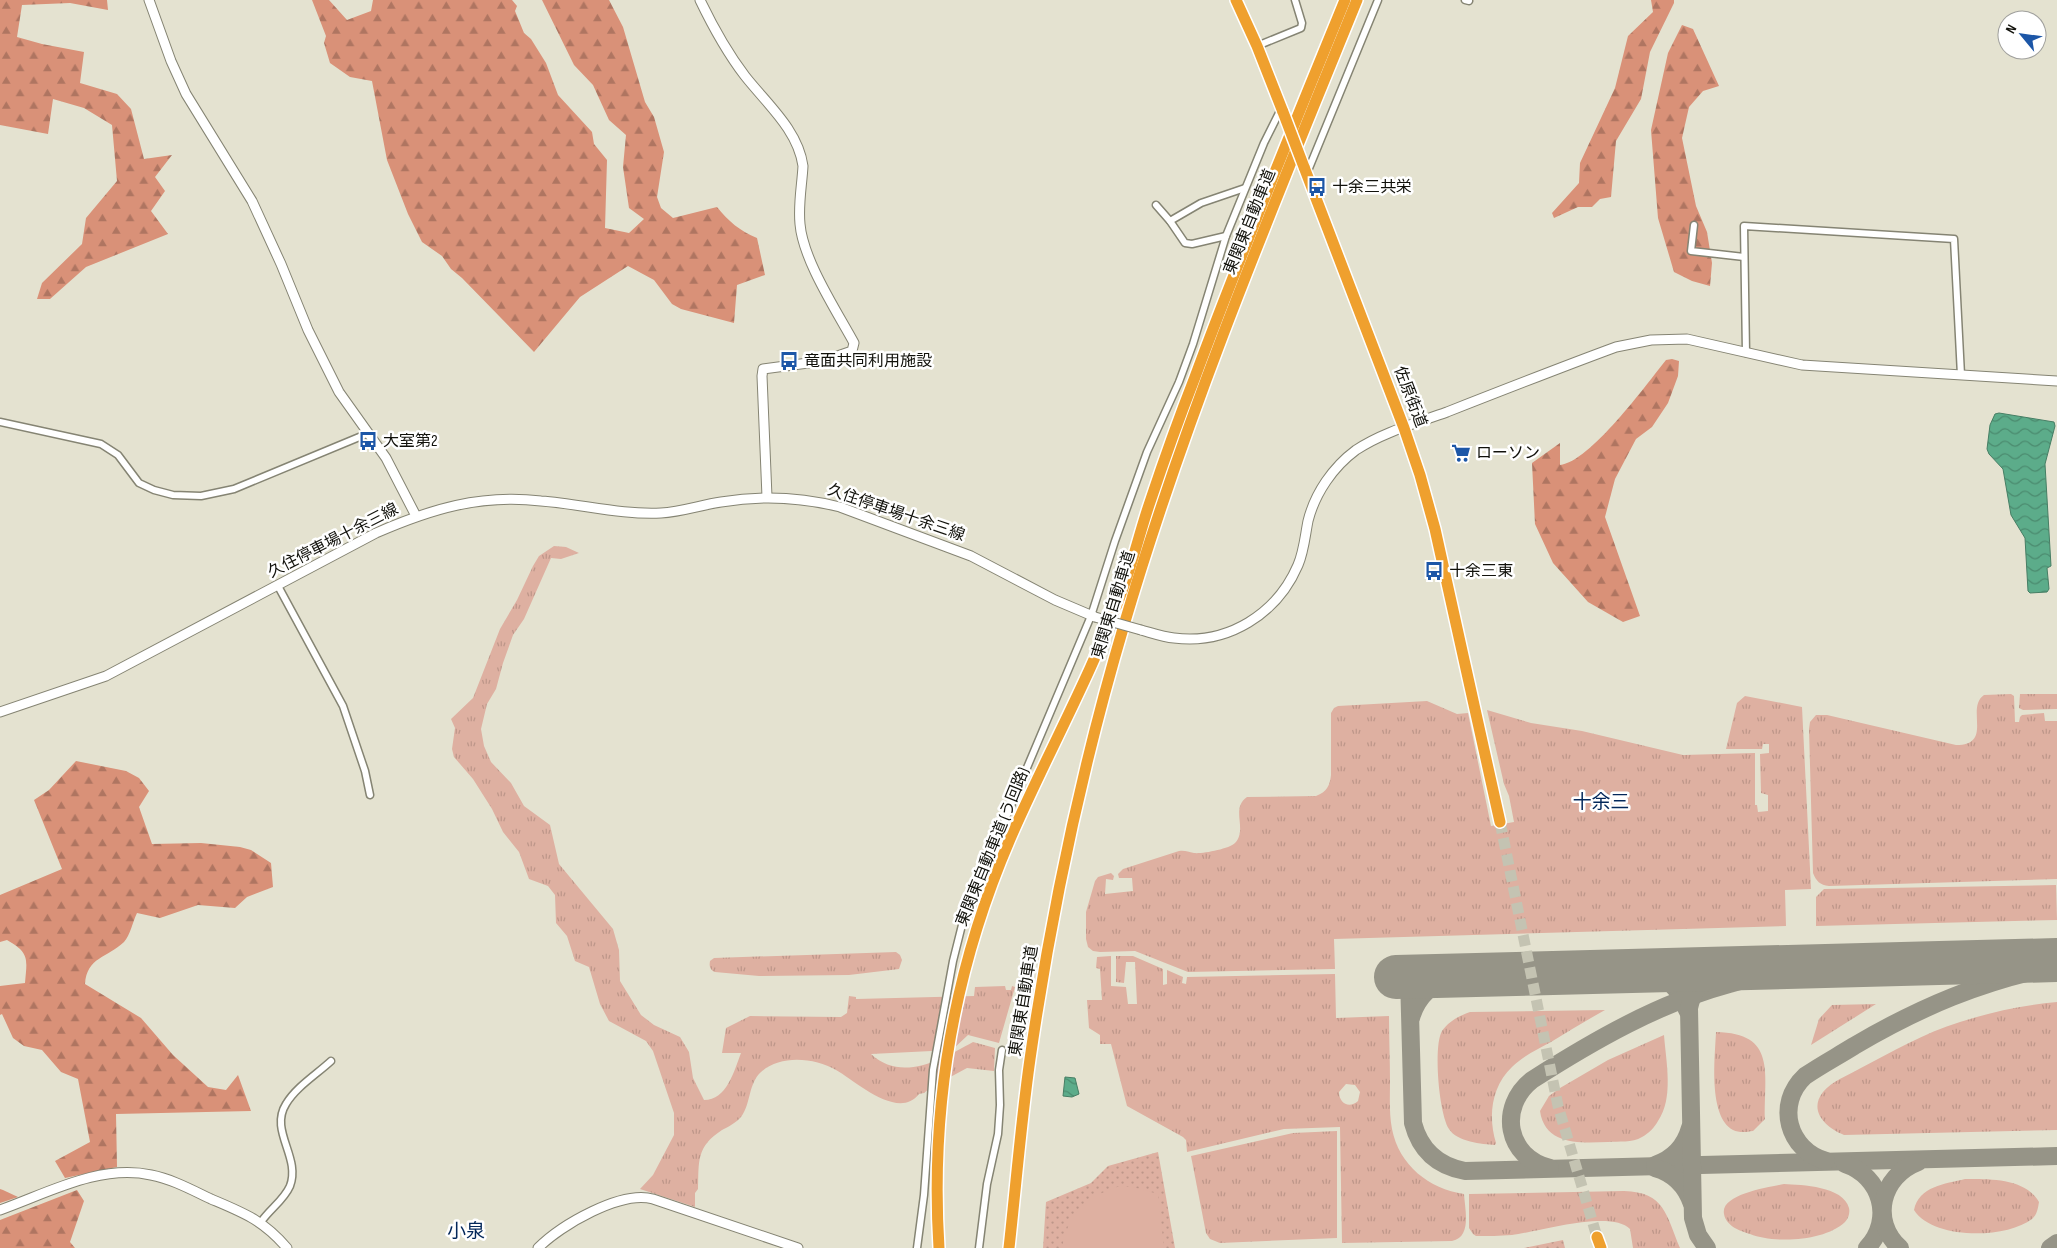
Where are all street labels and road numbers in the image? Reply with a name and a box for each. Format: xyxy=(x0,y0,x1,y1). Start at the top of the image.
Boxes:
street label: 東関東自動車道 xyxy=(1220,167,1280,277)
street label: 佐原街道 xyxy=(1390,364,1430,430)
street label: 久住停車場十余三線 xyxy=(825,481,967,545)
street label: 久住停車場十余三線 xyxy=(265,500,401,582)
street label: 東関東自動車道 xyxy=(1089,549,1139,661)
street label: 東関東自動車道 (う回路) xyxy=(952,765,1034,929)
street label: 東関東自動車道 xyxy=(1006,944,1042,1058)

